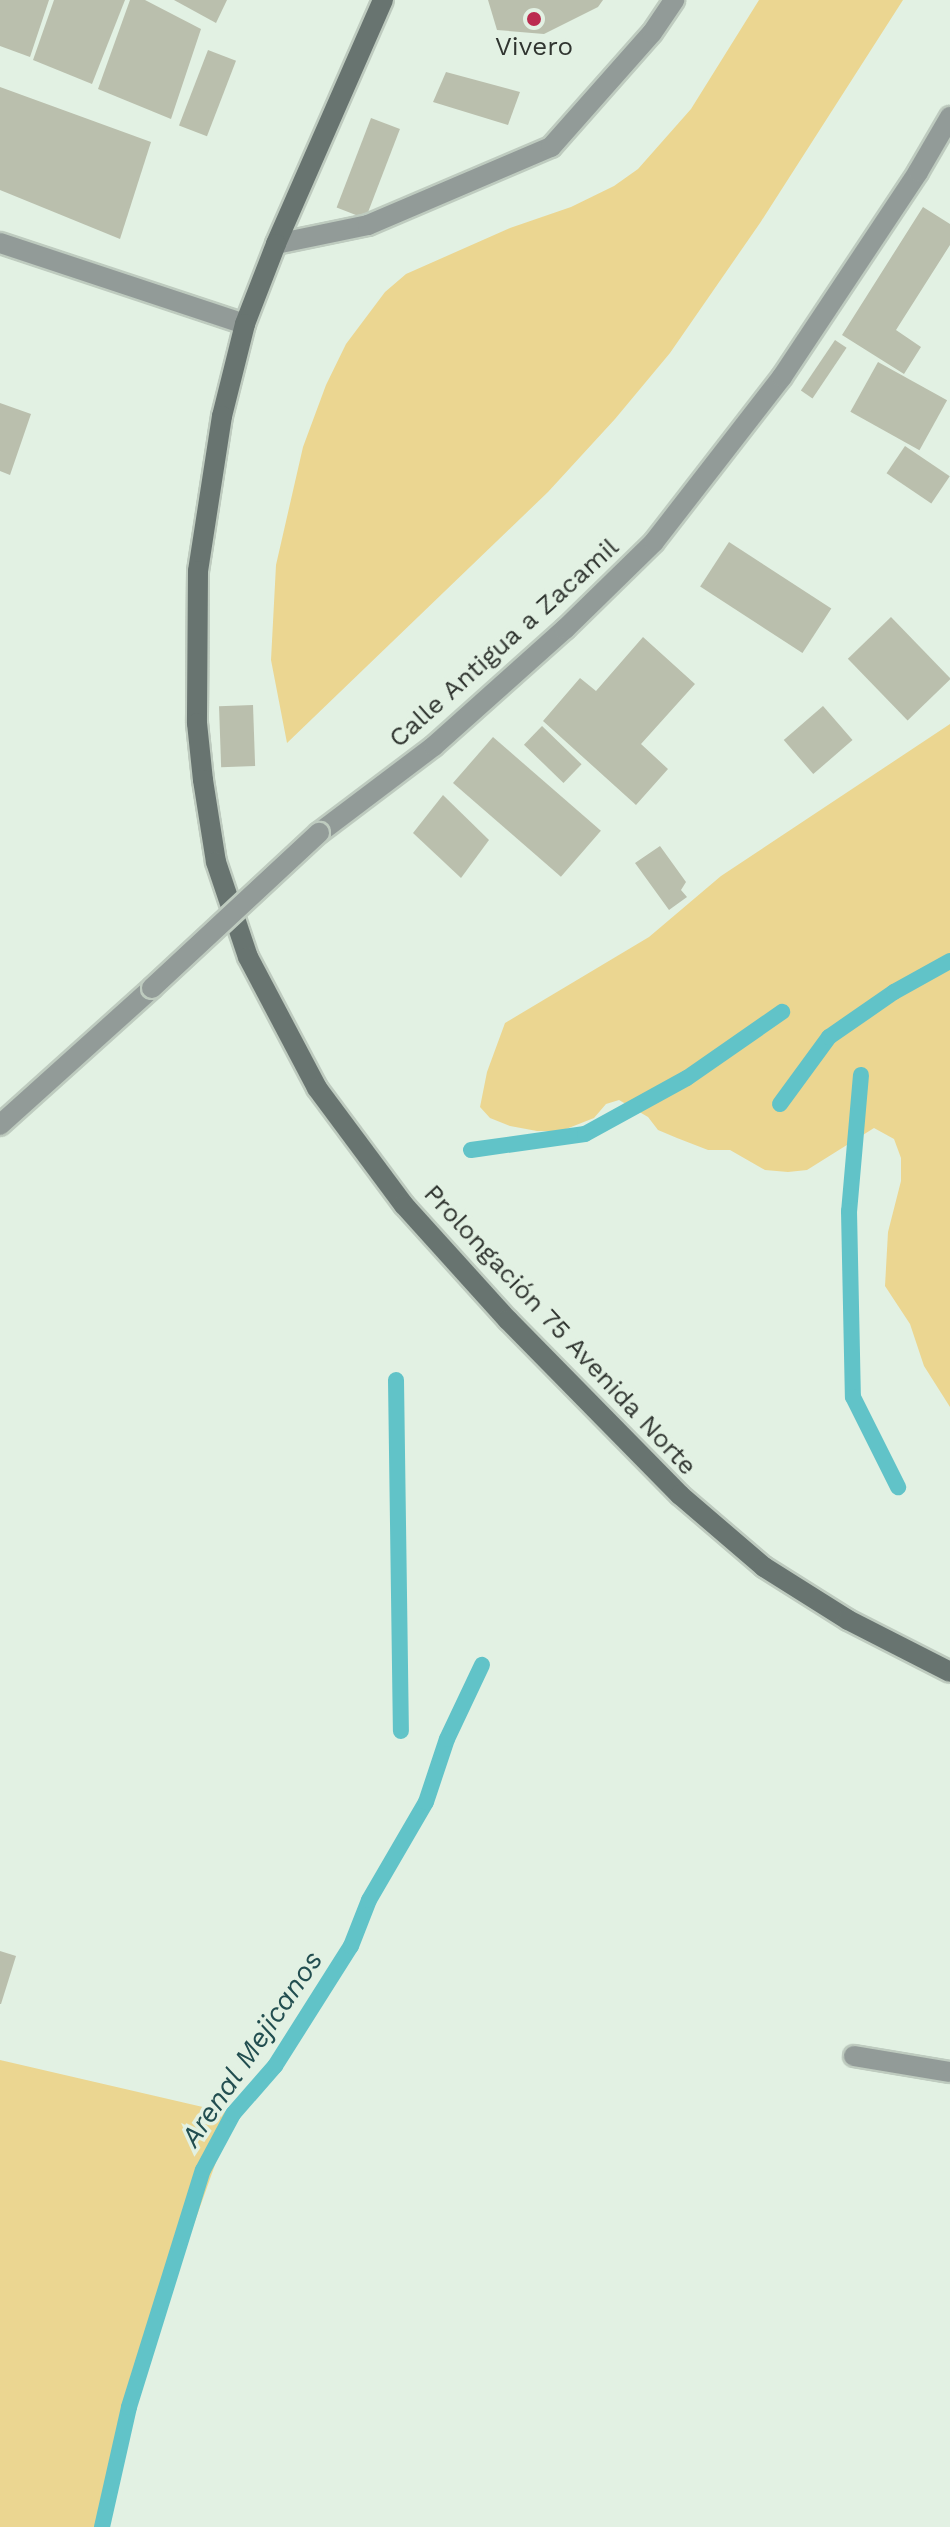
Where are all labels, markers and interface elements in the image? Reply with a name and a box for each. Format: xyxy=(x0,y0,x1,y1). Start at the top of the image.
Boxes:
marker: Vivero xyxy=(525,10,543,28)
place label: Vivero xyxy=(495,31,573,63)
street label: Calle Antigua a Zacamil xyxy=(382,531,626,755)
street label: Prolongación 75 Avenida Norte xyxy=(416,1177,704,1483)
water label: Arenal Mejicanos xyxy=(174,1944,330,2154)

